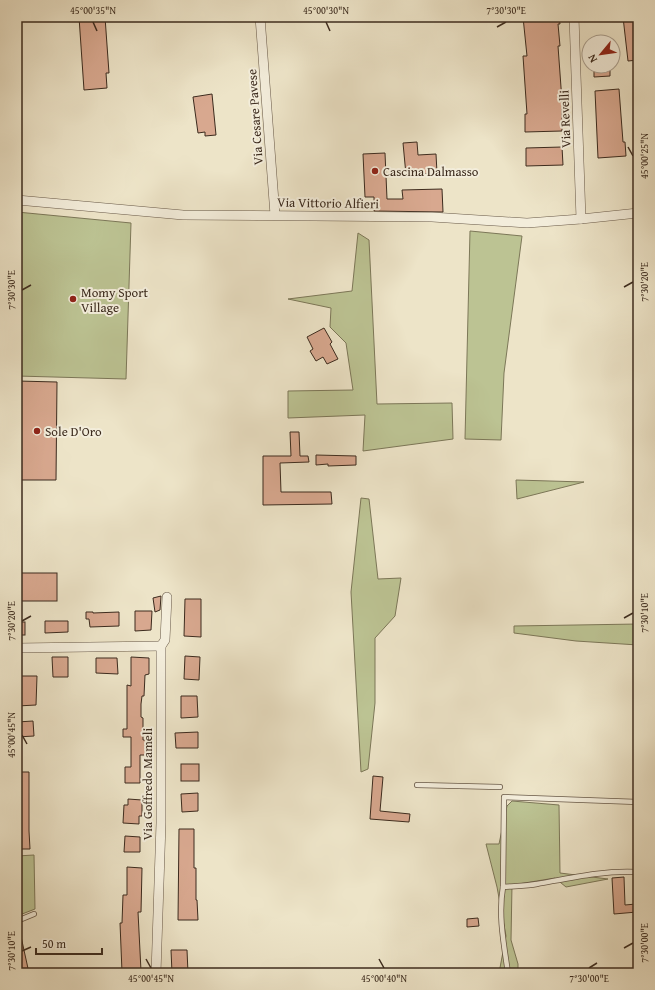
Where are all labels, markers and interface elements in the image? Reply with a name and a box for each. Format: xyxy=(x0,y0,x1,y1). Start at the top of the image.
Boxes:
text: 45°00'35"N xyxy=(70,3,116,18)
text: 45°00'30"N xyxy=(303,3,349,18)
text: 7°30'30"E xyxy=(486,3,526,18)
north arrow xyxy=(581,34,621,74)
text: N xyxy=(583,51,601,66)
street label: Via Cesare Pavese xyxy=(242,68,268,166)
street label: Via Revelli xyxy=(554,89,576,148)
text: 45°00'25"N xyxy=(637,133,652,179)
place label: Cascina Dalmasso xyxy=(383,162,479,181)
marker: Cascina Dalmasso xyxy=(370,166,380,176)
street label: Via Vittorio Alfieri xyxy=(277,193,380,213)
text: 7°30'20"E xyxy=(637,262,652,302)
text: 7°30'30"E xyxy=(4,270,19,310)
place label: Momy Sport Village xyxy=(81,283,149,317)
marker: Momy Sport Village xyxy=(68,294,78,304)
place label: Sole D'Oro xyxy=(45,422,102,441)
marker: Sole D'Oro xyxy=(32,426,42,436)
text: 7°30'10"E xyxy=(637,593,652,633)
text: 7°30'20"E xyxy=(4,601,19,641)
text: 45°00'45"N xyxy=(4,712,19,758)
street label: Via Goffredo Mameli xyxy=(138,727,157,840)
text: 7°30'00"E xyxy=(637,923,652,963)
scale bar xyxy=(36,930,102,956)
text: 7°30'10"E xyxy=(4,931,19,971)
text: 50 m xyxy=(42,935,66,952)
text: 45°00'45"N xyxy=(128,971,174,986)
text: 45°00'40"N xyxy=(361,971,407,986)
text: 7°30'00"E xyxy=(569,971,609,986)

